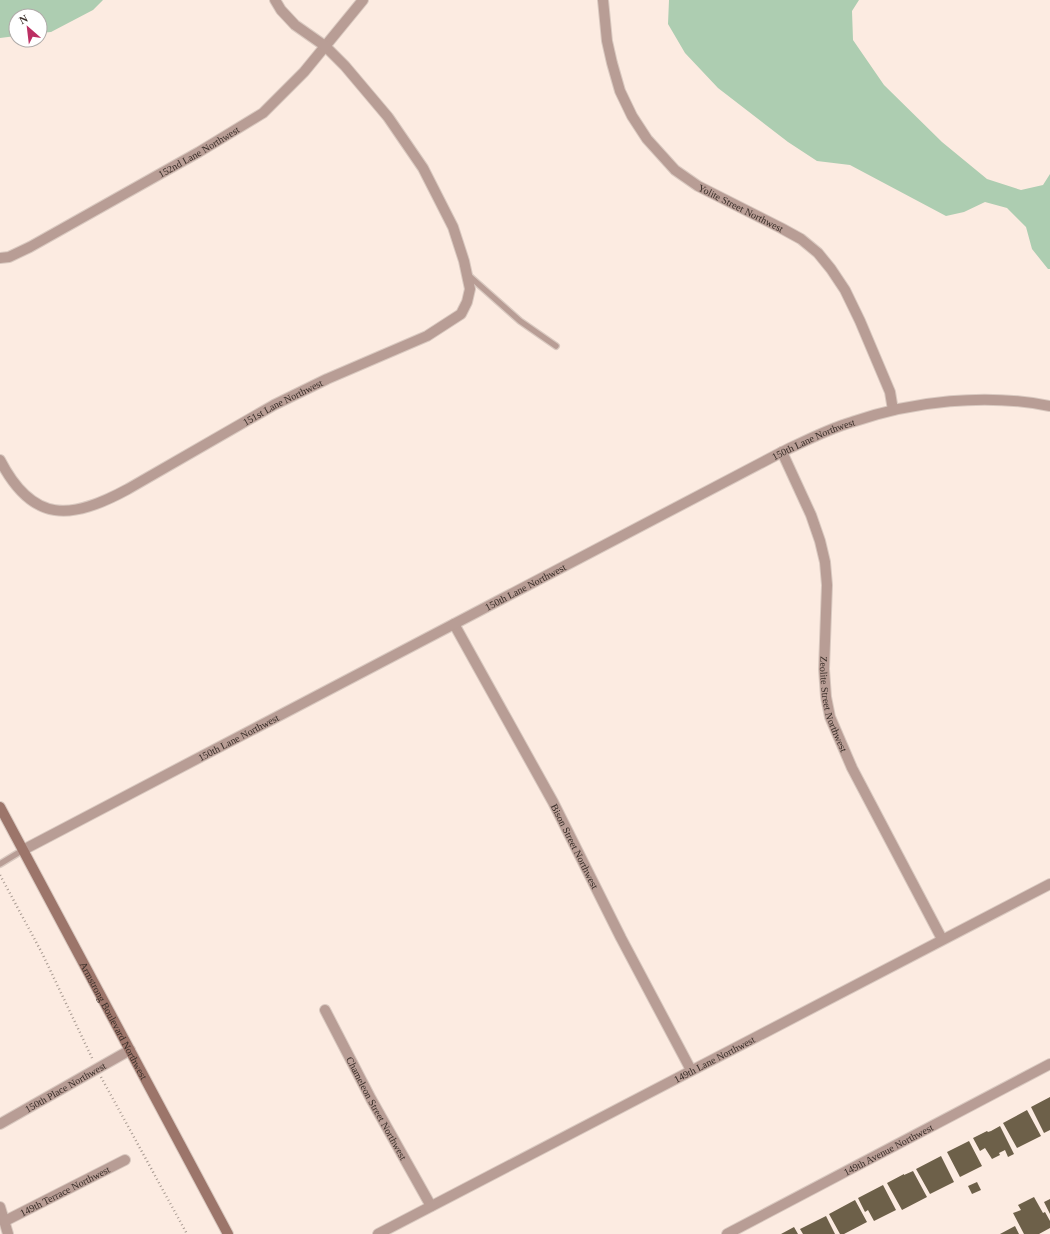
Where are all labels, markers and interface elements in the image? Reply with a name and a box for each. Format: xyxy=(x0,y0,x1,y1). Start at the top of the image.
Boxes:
north arrow xyxy=(8,8,48,48)
text: N xyxy=(17,12,30,26)
street label: 152nd Lane Northwest xyxy=(156,124,241,180)
street label: Yolite Street Northwest xyxy=(696,182,786,234)
street label: 151st Lane Northwest xyxy=(241,377,325,428)
street label: 150th Lane Northwest xyxy=(770,416,856,462)
street label: 150th Lane Northwest xyxy=(483,561,568,613)
street label: Zeolite Street Northwest xyxy=(818,656,849,754)
street label: 150th Lane Northwest xyxy=(196,712,281,763)
street label: Bison Street Northwest xyxy=(549,802,601,891)
street label: Armstrong Boulevard Northwest xyxy=(78,960,150,1082)
street label: 149th Lane Northwest xyxy=(672,1034,757,1085)
street label: Chameleon Street Northwest xyxy=(344,1055,409,1162)
street label: 150th Place Northwest xyxy=(23,1060,108,1115)
street label: 149th Avenue Northwest xyxy=(842,1122,935,1178)
street label: 149th Terrace Northwest xyxy=(18,1164,112,1218)

